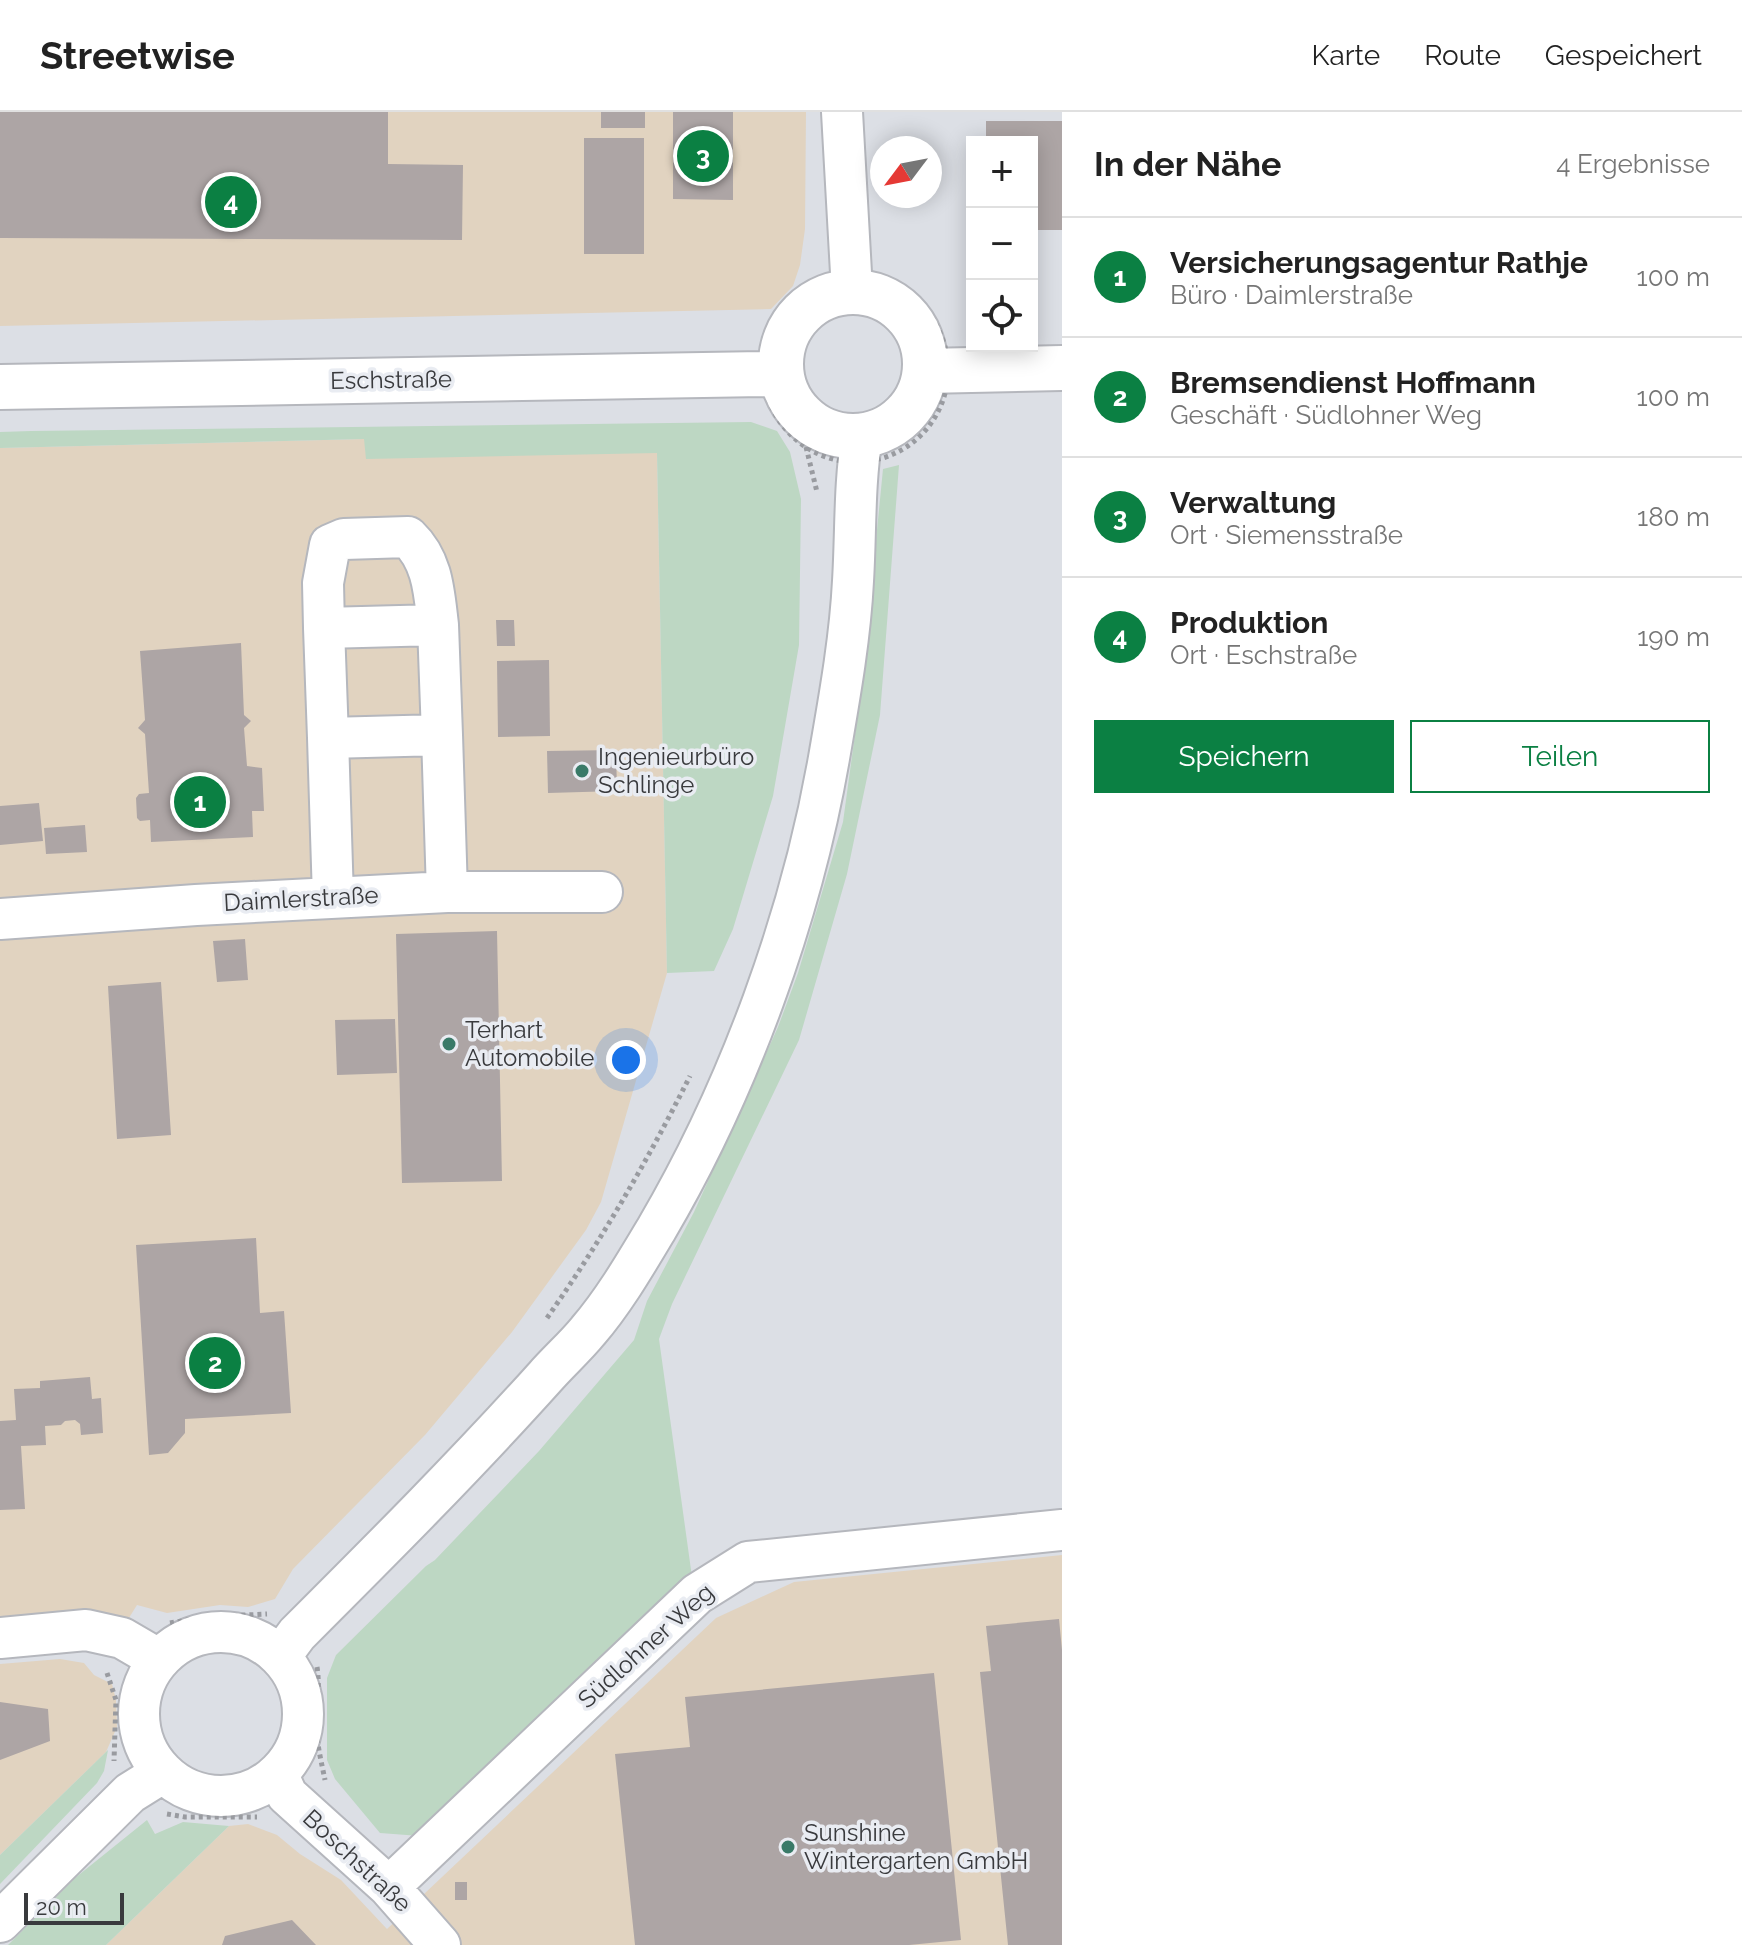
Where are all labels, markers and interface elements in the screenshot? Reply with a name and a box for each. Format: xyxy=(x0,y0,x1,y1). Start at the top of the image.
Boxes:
text: Streetwise xyxy=(40,33,235,78)
text: Karte xyxy=(1311,39,1380,72)
text: Route xyxy=(1424,39,1501,72)
text: Gespeichert xyxy=(1545,39,1702,72)
pin: 3 xyxy=(677,126,729,186)
north arrow xyxy=(870,136,942,208)
map controls xyxy=(966,136,1038,352)
button: + xyxy=(966,136,1038,208)
text: In der Nähe xyxy=(1094,144,1281,184)
text: 4 Ergebnisse xyxy=(1556,149,1710,179)
pin: 4 xyxy=(205,172,257,232)
button: − xyxy=(966,208,1038,280)
text: Versicherungsagentur Rathje xyxy=(1170,245,1588,280)
text: 1 xyxy=(1114,262,1126,292)
text: 100 m xyxy=(1637,262,1710,292)
button: locate xyxy=(966,280,1038,352)
text: Büro · Daimlerstraße xyxy=(1170,280,1413,310)
street label: Eschstraße xyxy=(330,364,452,395)
text: Bremsendienst Hoffmann xyxy=(1170,365,1536,400)
text: 2 xyxy=(1113,382,1127,412)
text: 100 m xyxy=(1637,382,1710,412)
text: Geschäft · Südlohner Weg xyxy=(1170,400,1482,430)
text: Verwaltung xyxy=(1170,485,1336,520)
text: 3 xyxy=(1113,502,1127,532)
text: 180 m xyxy=(1637,502,1710,532)
text: Ort · Siemensstraße xyxy=(1170,520,1403,550)
text: Produktion xyxy=(1170,605,1328,640)
text: 4 xyxy=(1113,622,1127,652)
text: 190 m xyxy=(1637,622,1710,652)
text: Ort · Eschstraße xyxy=(1170,640,1357,670)
button: Speichern xyxy=(1094,720,1394,793)
button: Teilen xyxy=(1410,720,1710,793)
place label: Ingenieurbüro Schlinge xyxy=(598,742,754,799)
marker: Ingenieurbüro Schlinge xyxy=(573,762,591,780)
pin: 1 xyxy=(174,772,226,832)
street label: Daimlerstraße xyxy=(223,880,379,917)
place label: Terhart Automobile xyxy=(465,1015,594,1072)
marker: Terhart Automobile xyxy=(440,1035,458,1053)
your location xyxy=(606,1040,646,1080)
pin: 2 xyxy=(189,1333,241,1393)
street label: Südlohner Weg xyxy=(572,1577,719,1714)
street label: Boschstraße xyxy=(297,1803,417,1918)
place label: Sunshine Wintergarten GmbH xyxy=(804,1818,1028,1875)
marker: Sunshine Wintergarten GmbH xyxy=(779,1838,797,1856)
scale bar xyxy=(24,1889,124,1925)
text: 20 m xyxy=(36,1894,87,1920)

